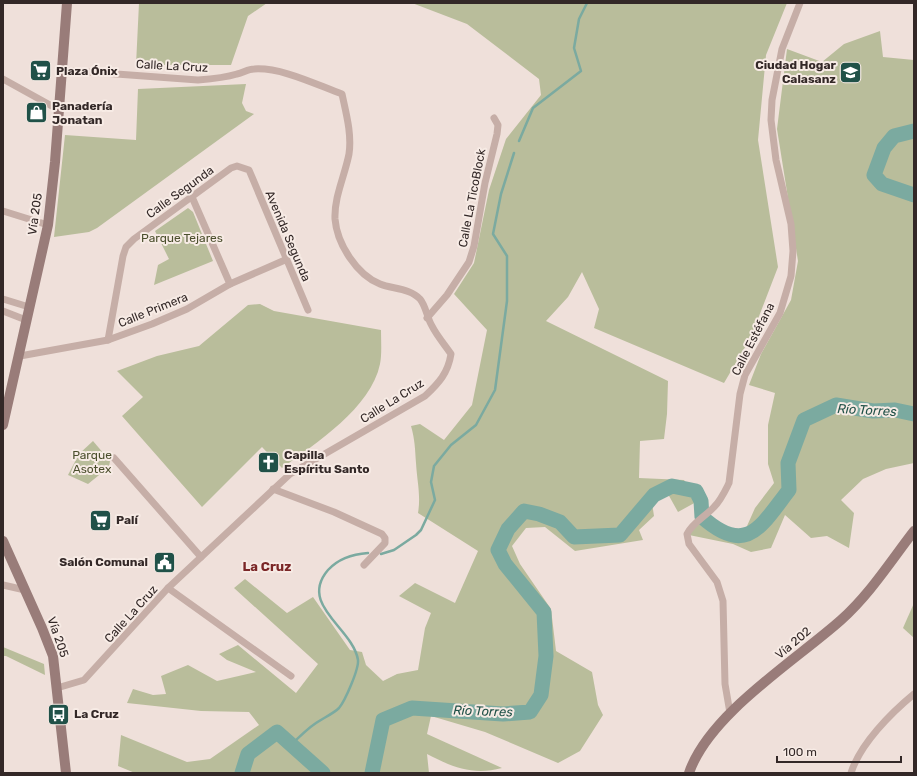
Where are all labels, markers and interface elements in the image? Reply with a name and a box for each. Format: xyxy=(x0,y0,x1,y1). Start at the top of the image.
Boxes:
street label: Calle La Cruz xyxy=(136,57,208,75)
supermarket icon: Plaza Ónix xyxy=(28,58,54,84)
place label: Ciudad Hogar Calasanz xyxy=(755,58,837,86)
school or university icon: Ciudad Hogar Calasanz xyxy=(838,59,864,85)
place label: Plaza Ónix xyxy=(56,64,118,78)
place label: Panadería Jonatan xyxy=(52,99,113,127)
shop icon: Panadería Jonatan xyxy=(23,100,49,126)
street label: Calle La TicoBlock xyxy=(456,147,489,248)
street label: Calle Segunda xyxy=(144,163,216,221)
street label: Avenida Segunda xyxy=(263,188,313,284)
street label: Vía 205 xyxy=(25,192,45,236)
park label: Parque Tejares xyxy=(141,231,223,245)
street label: Calle Primera xyxy=(116,290,190,330)
street label: Calle Estéfana xyxy=(729,300,777,378)
street label: Calle La Cruz xyxy=(358,376,426,426)
water label: Río Torres xyxy=(837,401,897,419)
park label: Parque Asotex xyxy=(72,448,112,476)
place label: Capilla Espíritu Santo xyxy=(284,448,370,476)
church icon: Capilla Espíritu Santo xyxy=(255,449,281,475)
supermarket icon: Palí xyxy=(87,507,113,533)
place label: Palí xyxy=(116,513,139,527)
public building icon: Salón Comunal xyxy=(151,549,177,575)
place label: Salón Comunal xyxy=(59,555,148,569)
district label: La Cruz xyxy=(243,559,291,574)
street label: Calle La Cruz xyxy=(102,582,160,646)
street label: Vía 205 xyxy=(45,615,71,659)
street label: Vía 202 xyxy=(772,624,814,662)
bus stop icon: La Cruz xyxy=(46,701,72,727)
water label: Río Torres xyxy=(453,702,513,720)
place label: La Cruz xyxy=(74,707,119,721)
scale bar xyxy=(777,738,901,764)
text: 100 m xyxy=(783,745,817,759)

